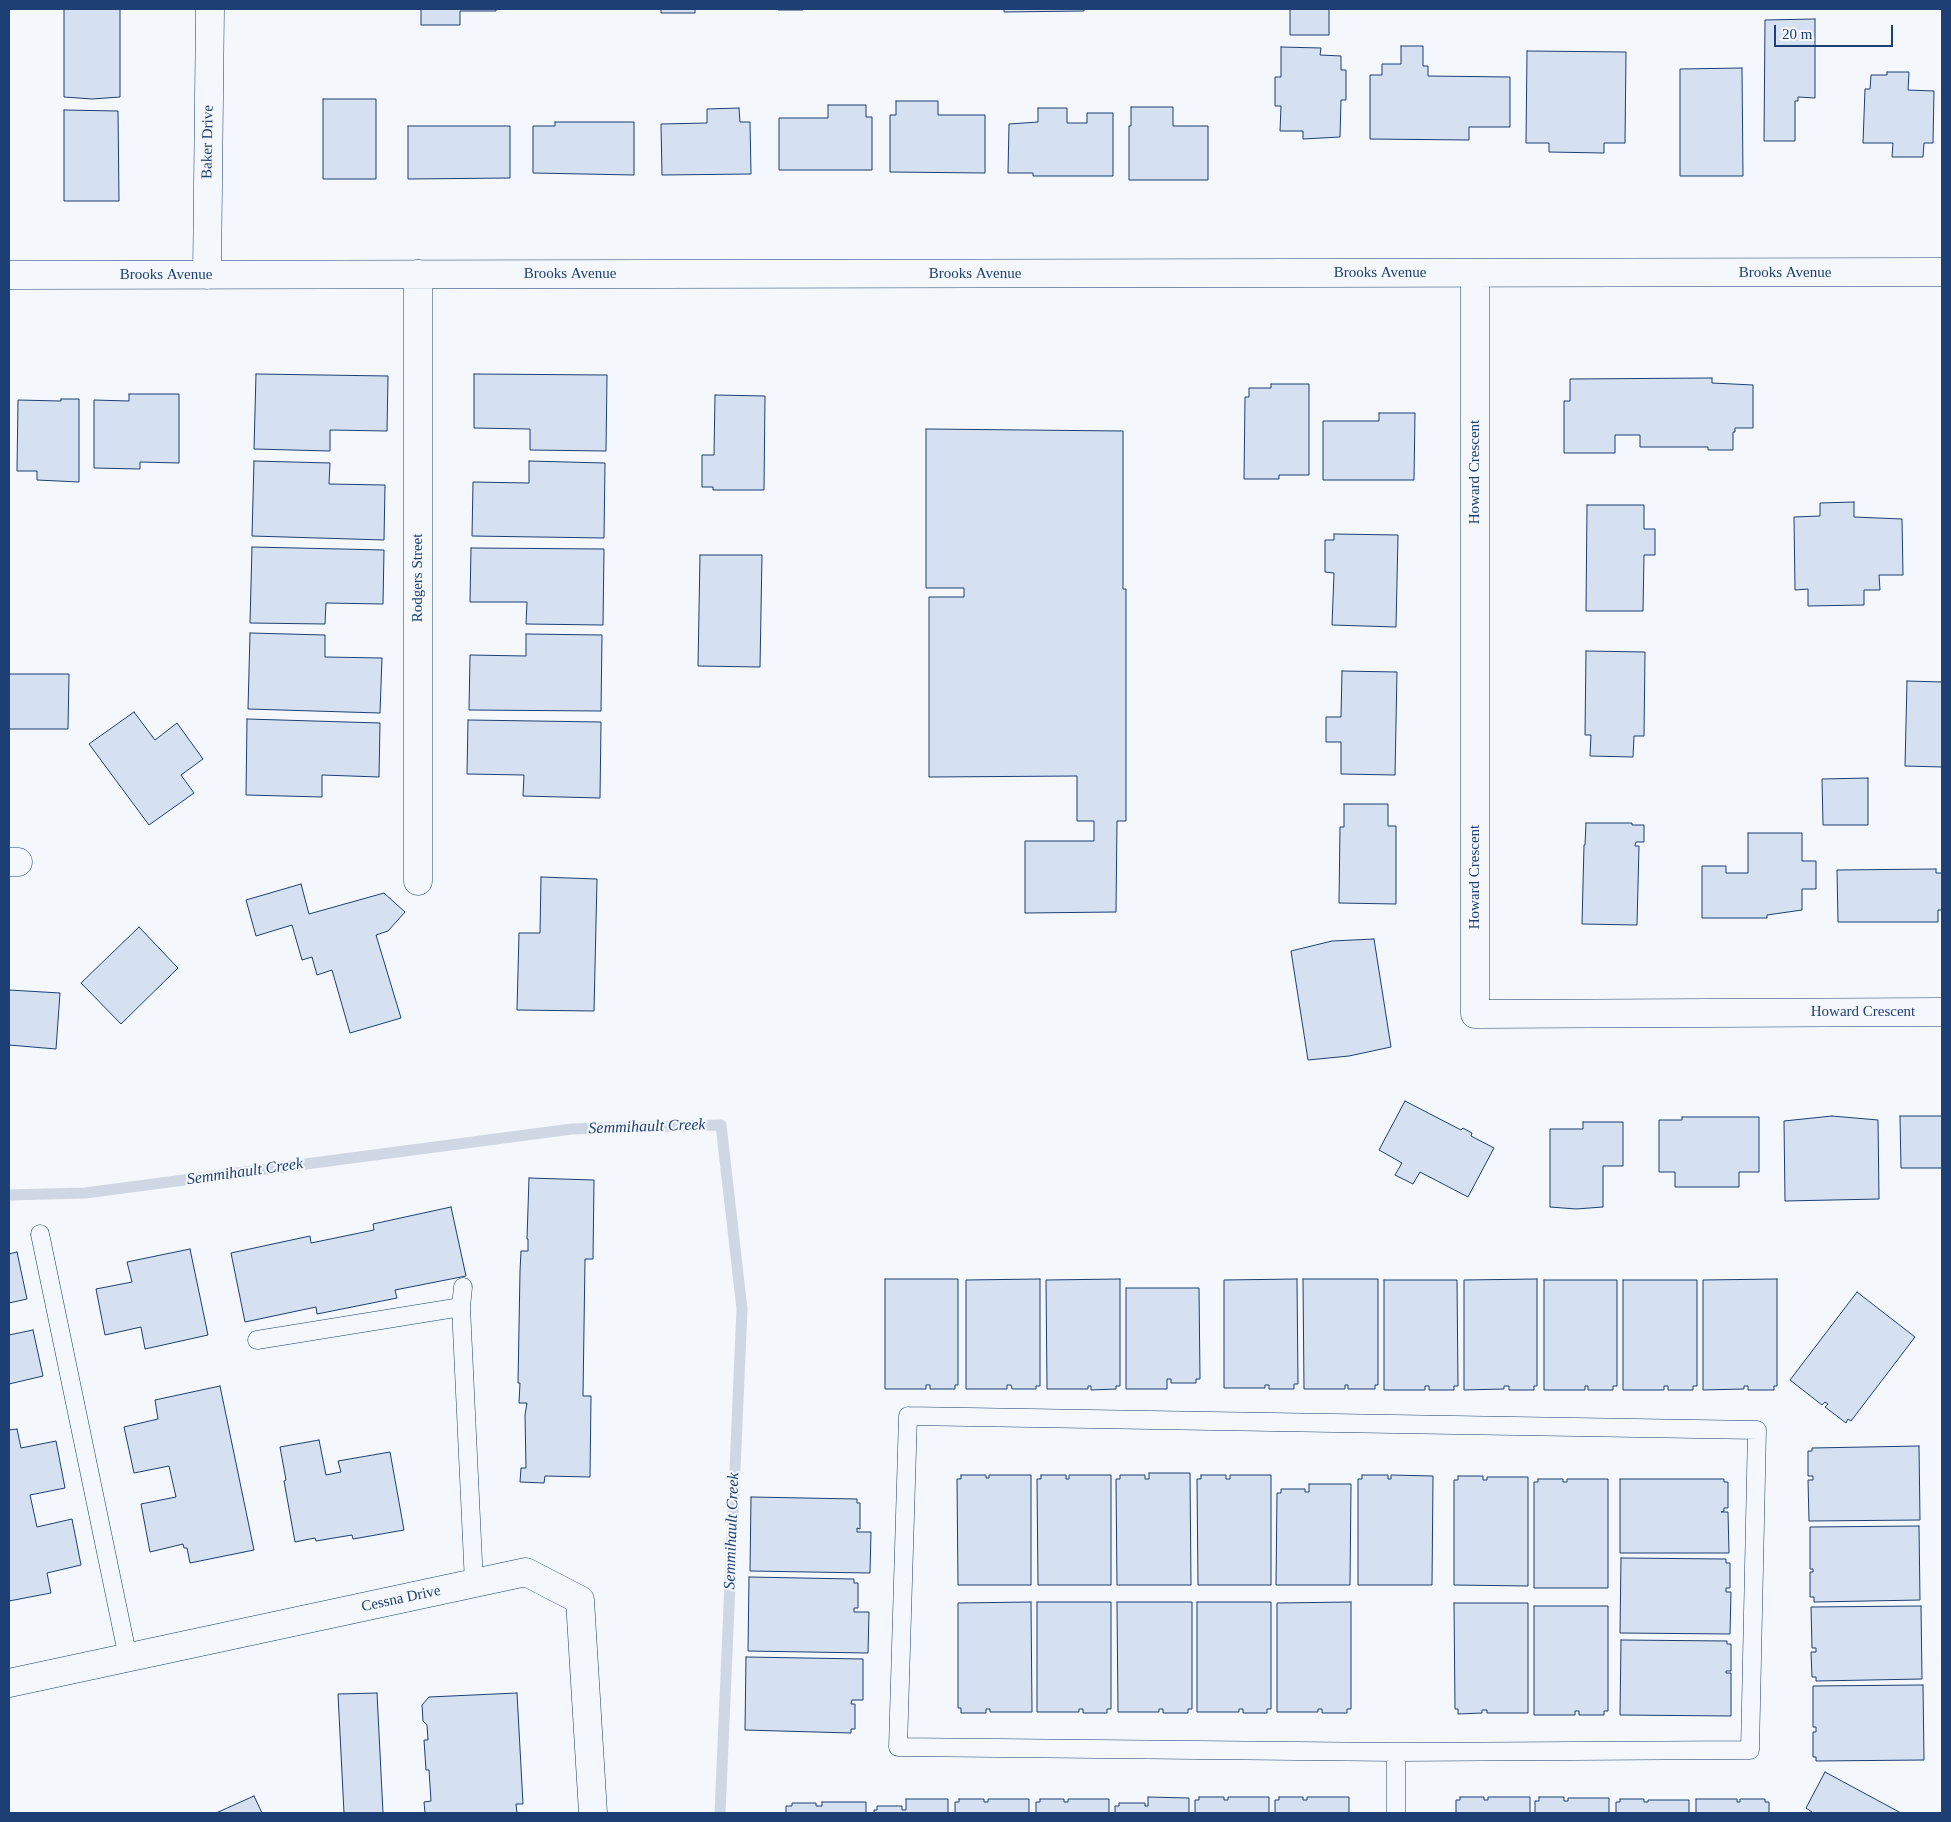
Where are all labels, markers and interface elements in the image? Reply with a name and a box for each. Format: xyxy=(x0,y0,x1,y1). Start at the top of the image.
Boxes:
scale bar xyxy=(1776,15,1895,47)
text: 20 m xyxy=(1782,26,1812,42)
street label: Baker Drive xyxy=(198,105,218,179)
street label: Brooks Avenue xyxy=(1334,264,1426,282)
street label: Brooks Avenue xyxy=(1739,264,1831,282)
street label: Brooks Avenue xyxy=(524,265,616,283)
street label: Brooks Avenue xyxy=(929,265,1021,283)
street label: Brooks Avenue xyxy=(120,266,212,284)
street label: Howard Crescent xyxy=(1466,420,1484,524)
street label: Rodgers Street xyxy=(409,534,427,622)
street label: Howard Crescent xyxy=(1466,825,1484,929)
street label: Howard Crescent xyxy=(1811,1003,1915,1021)
water label: Semmihault Creek xyxy=(588,1115,706,1139)
water label: Semmihault Creek xyxy=(186,1154,304,1190)
water label: Semmihault Creek xyxy=(720,1472,744,1590)
street label: Cessna Drive xyxy=(360,1582,442,1616)

